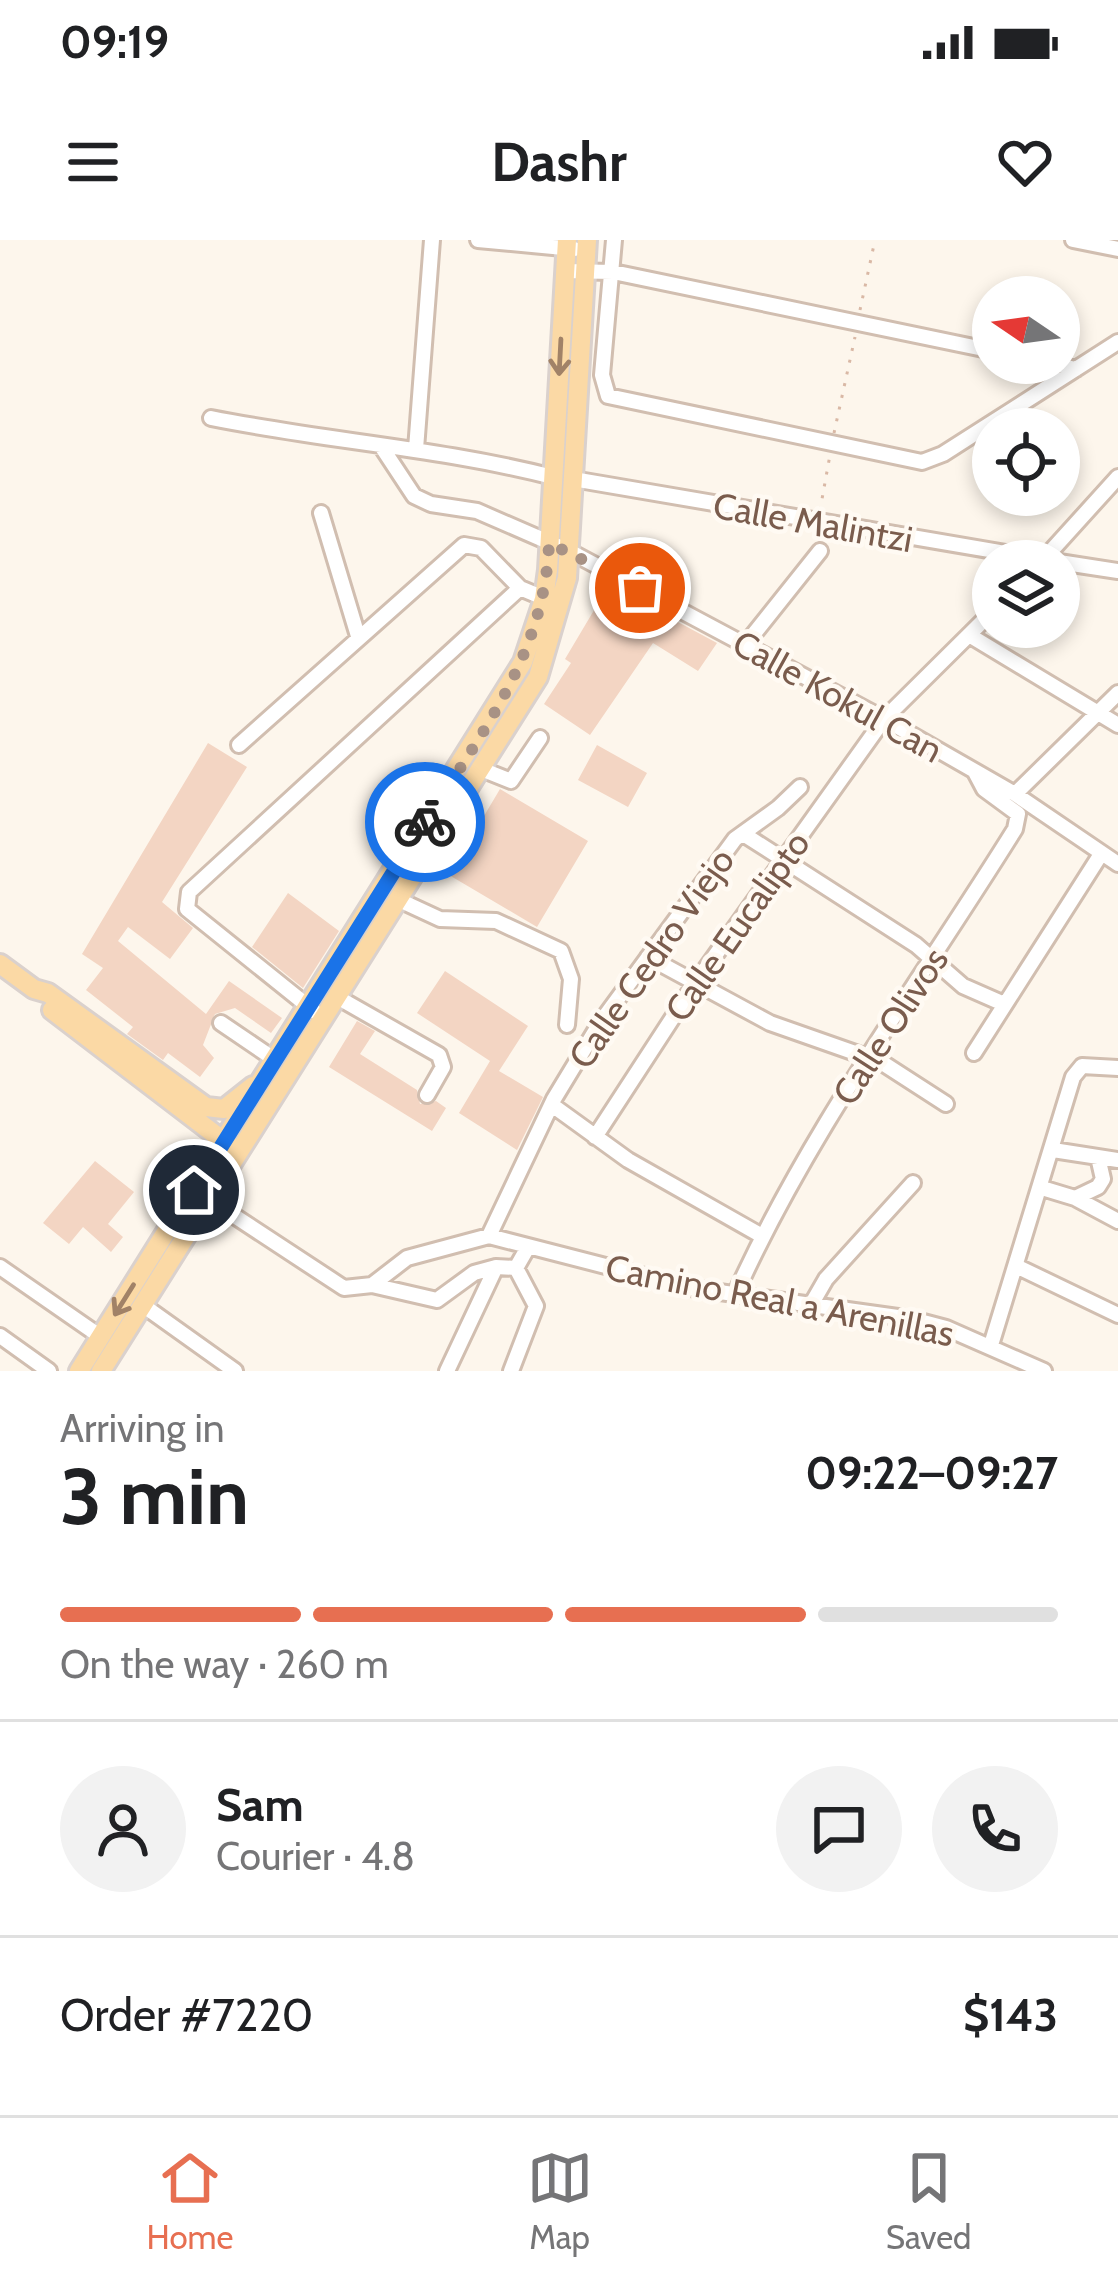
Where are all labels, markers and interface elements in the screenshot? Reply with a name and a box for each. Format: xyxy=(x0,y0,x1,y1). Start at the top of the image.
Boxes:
text: 09:19 xyxy=(60,15,169,69)
icon: menu xyxy=(60,129,126,195)
text: Dashr xyxy=(491,129,627,195)
icon: heart xyxy=(992,129,1058,195)
north arrow xyxy=(972,276,1080,384)
map controls xyxy=(972,276,1080,648)
one-way arrow xyxy=(548,337,571,376)
button: locate xyxy=(972,408,1080,516)
street label: Calle Malintzi xyxy=(710,483,916,561)
pin xyxy=(589,537,691,639)
button: layers xyxy=(972,540,1080,648)
icon: bag xyxy=(607,555,673,621)
street label: Calle Kokul Can xyxy=(725,620,951,772)
courier xyxy=(365,762,485,882)
icon: bike xyxy=(392,789,458,855)
street label: Calle Eucalipto xyxy=(655,822,819,1030)
street label: Calle Cedro Viejo xyxy=(559,839,743,1077)
street label: Calle Olivos xyxy=(823,939,957,1113)
pin xyxy=(143,1139,245,1241)
icon: home xyxy=(161,1157,227,1223)
street label: Camino Real a Arenillas xyxy=(602,1245,958,1355)
one-way arrow xyxy=(112,1282,137,1316)
text: Arriving in xyxy=(60,1404,224,1452)
text: 09:22–09:27 xyxy=(805,1446,1058,1500)
text: 3 min xyxy=(60,1449,249,1544)
text: On the way · 260 m xyxy=(60,1640,389,1688)
button: person xyxy=(60,1766,186,1892)
button: chat xyxy=(776,1766,902,1892)
button: phone xyxy=(932,1766,1058,1892)
text: Sam xyxy=(216,1778,304,1832)
text: Courier · 4.8 xyxy=(216,1832,415,1880)
text: Order #7220 xyxy=(60,1988,313,2042)
text: $143 xyxy=(963,1988,1058,2042)
tab: Home xyxy=(147,2145,233,2257)
tab: Map xyxy=(527,2145,593,2257)
tab: Saved xyxy=(886,2145,971,2257)

